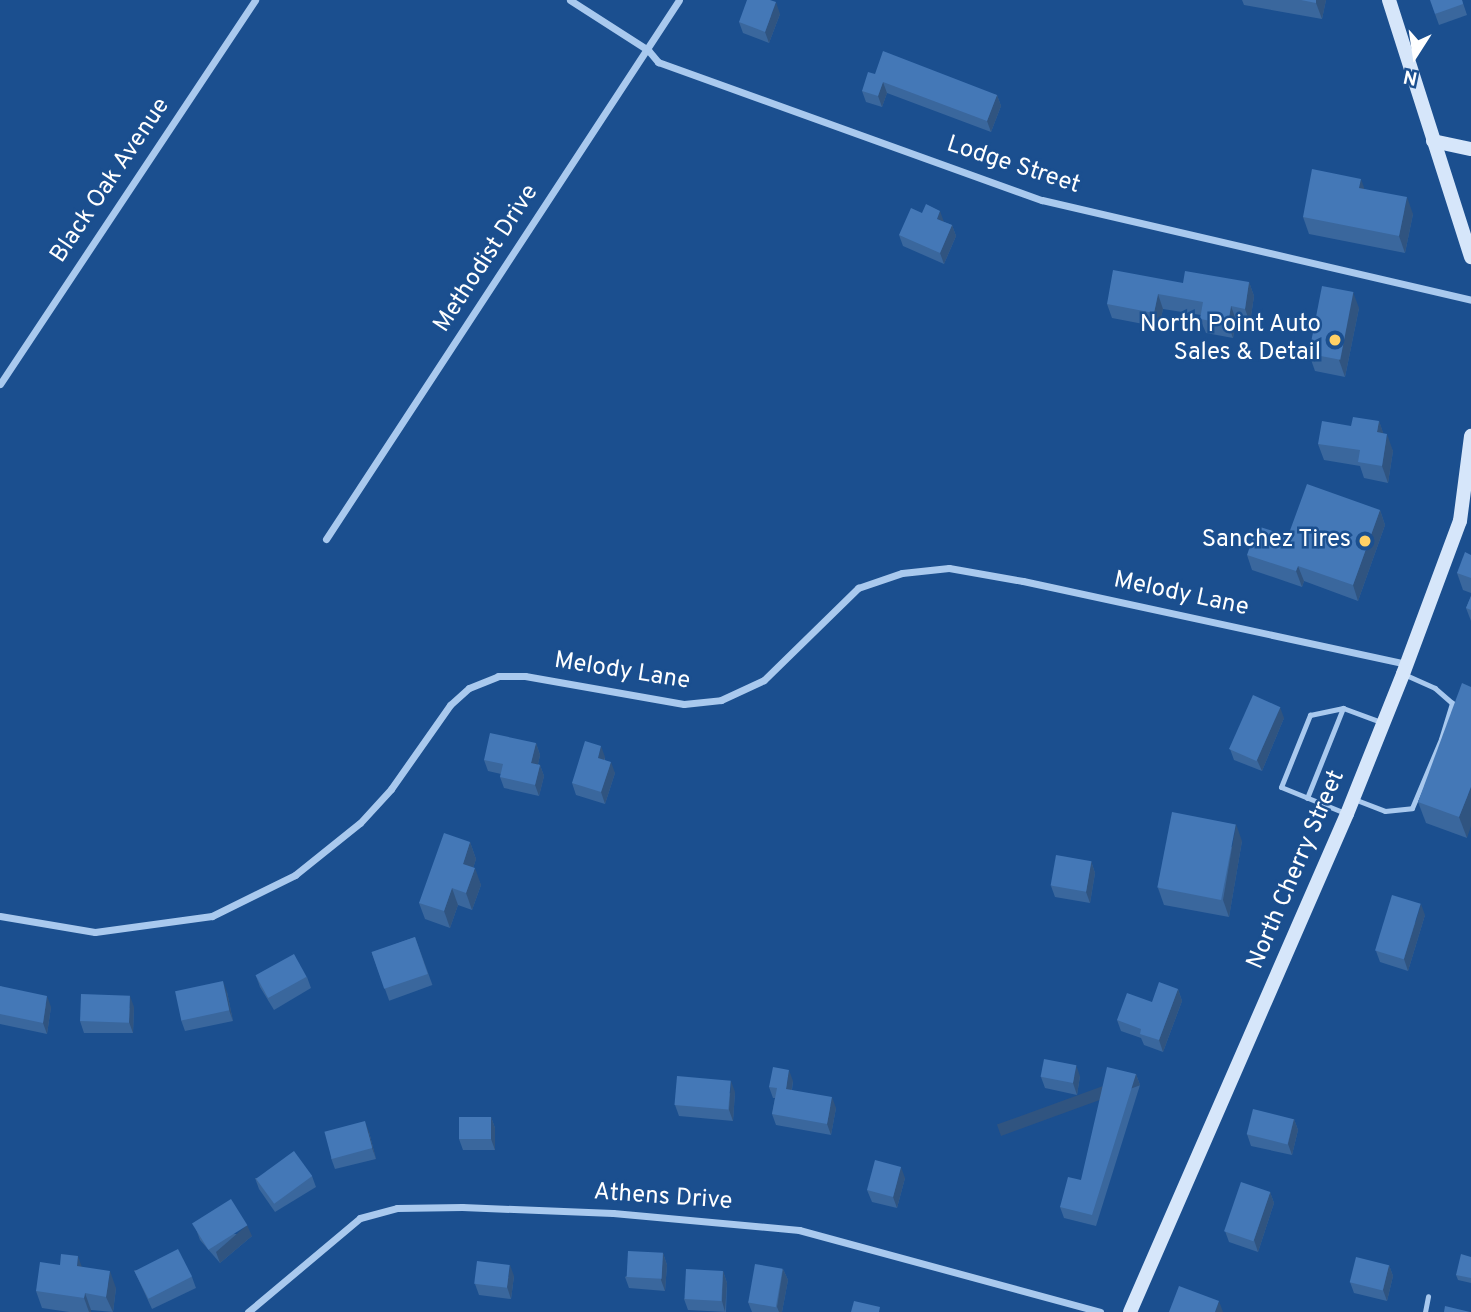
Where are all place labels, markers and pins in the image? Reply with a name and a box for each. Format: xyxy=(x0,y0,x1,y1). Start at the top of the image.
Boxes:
place label: North Point Auto Sales & Detail xyxy=(1139,312,1321,368)
marker: North Point Auto Sales & Detail xyxy=(1327,332,1343,348)
place label: Sanchez Tires xyxy=(1201,527,1351,555)
marker: Sanchez Tires xyxy=(1357,533,1373,549)

